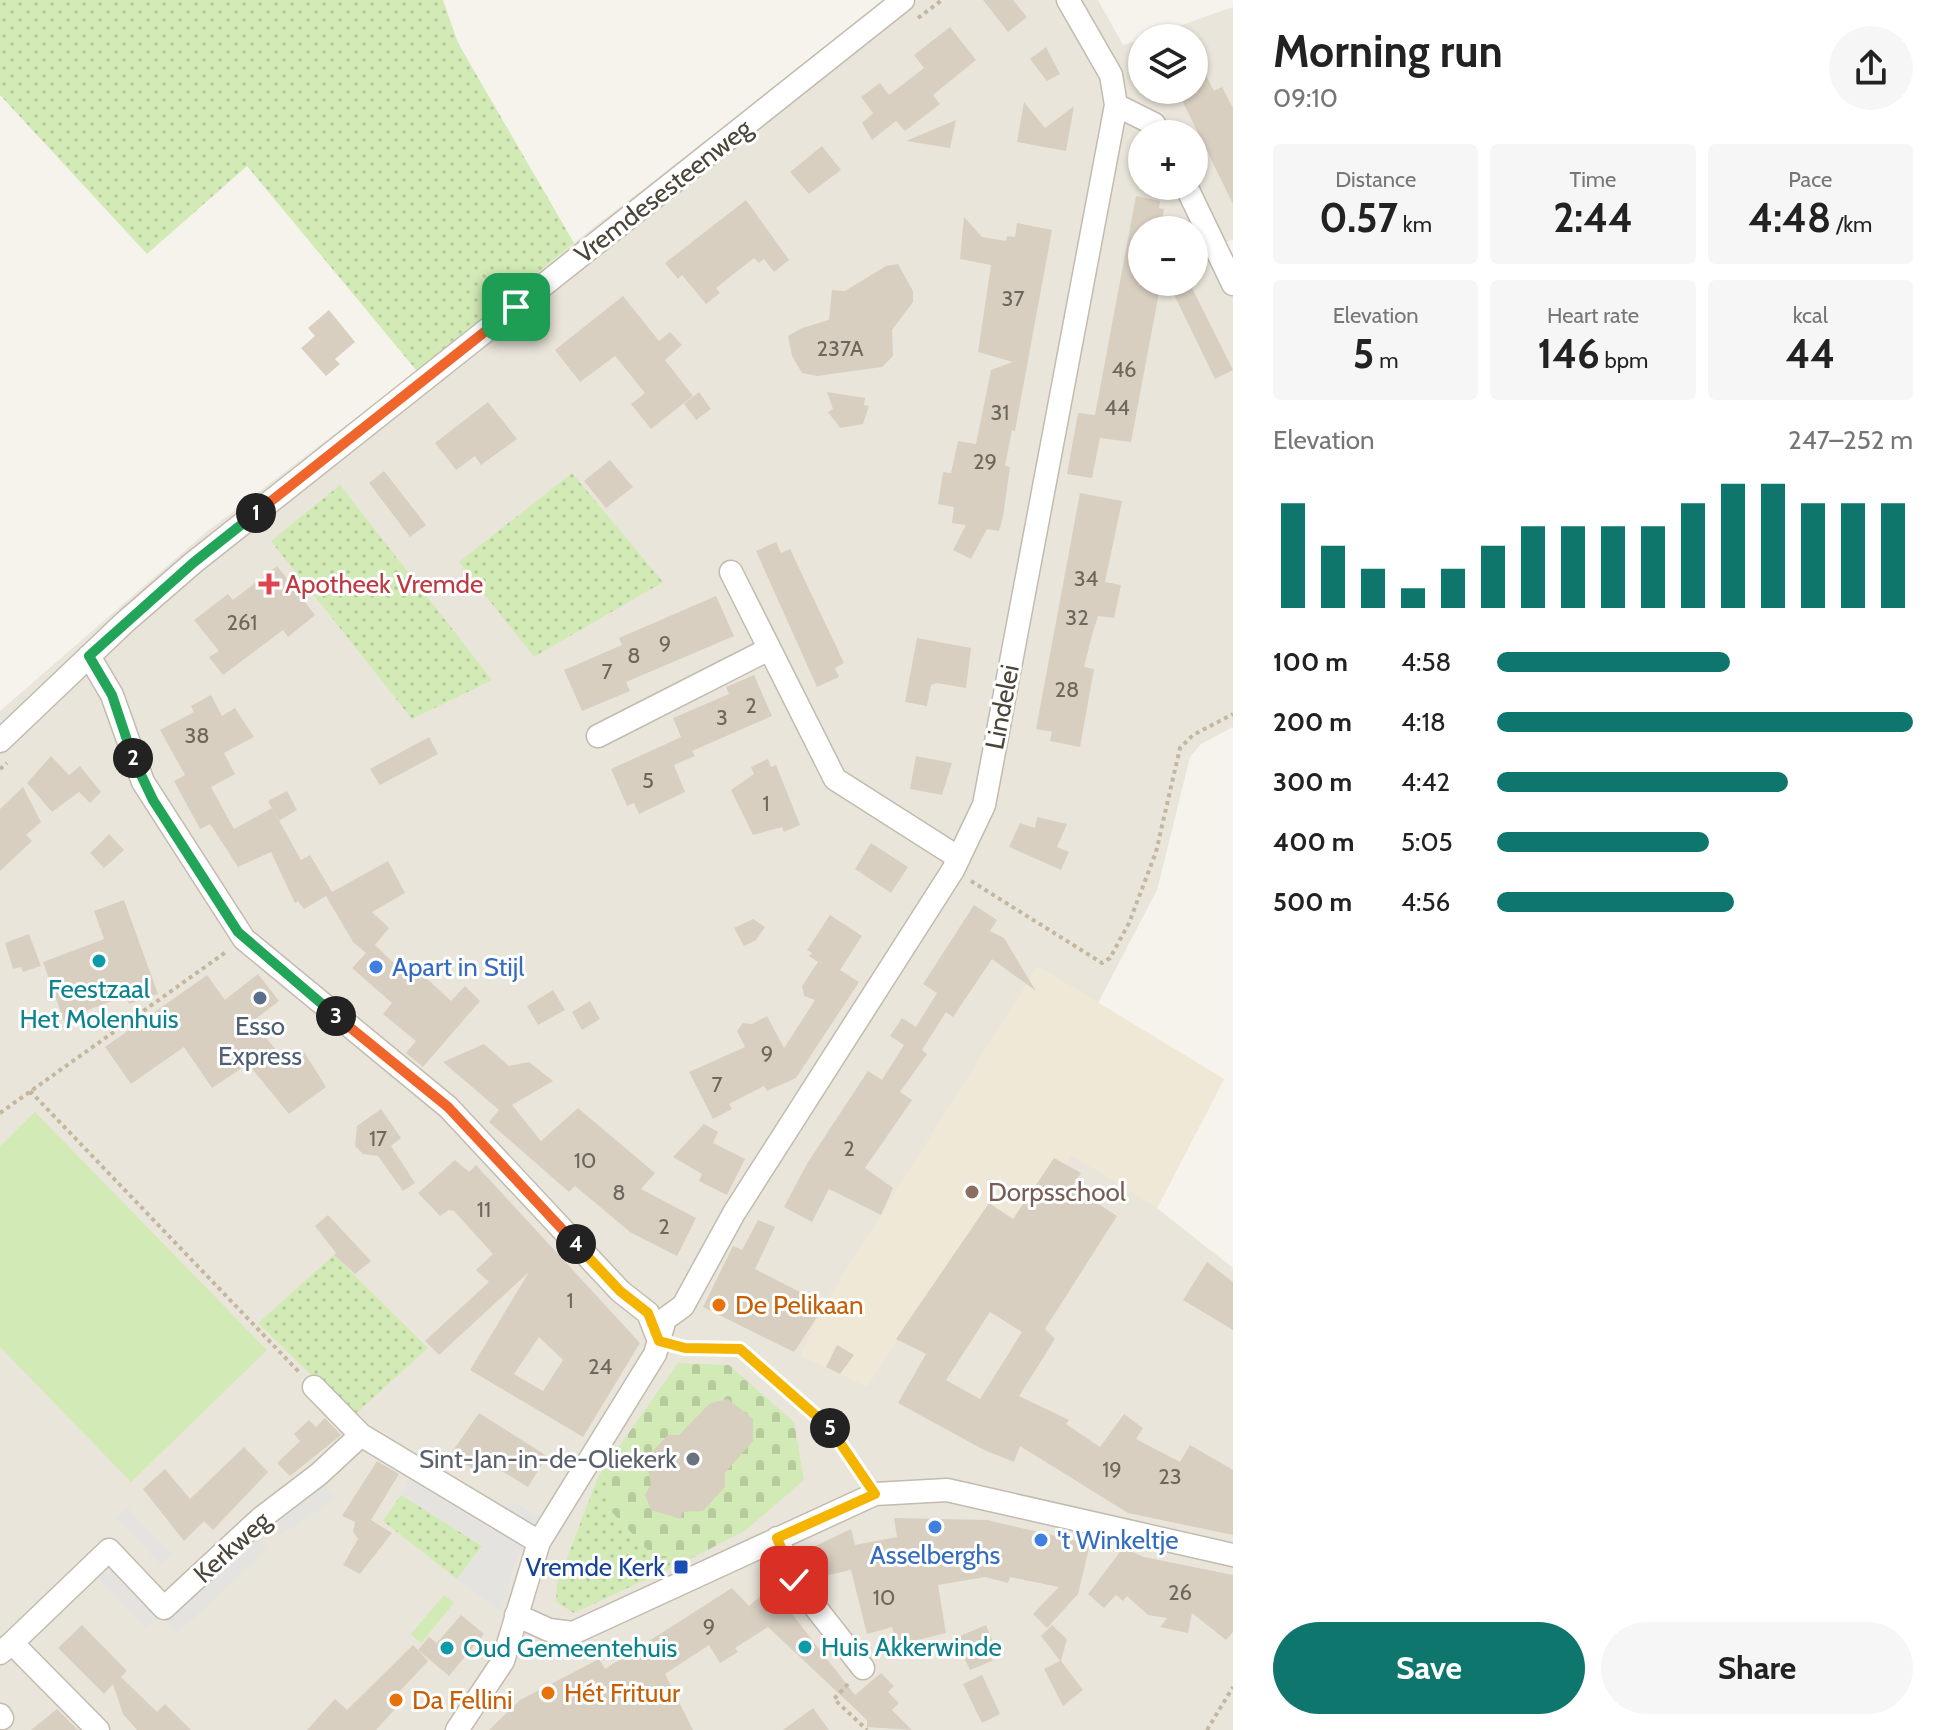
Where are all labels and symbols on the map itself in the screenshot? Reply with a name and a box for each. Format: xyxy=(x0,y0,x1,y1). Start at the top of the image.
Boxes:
street label: Vremdesesteenweg xyxy=(568,111,759,270)
pin xyxy=(482,273,550,341)
house number: 37 xyxy=(1002,285,1024,312)
house number: 237A xyxy=(816,335,864,362)
house number: 46 xyxy=(1111,356,1137,383)
house number: 44 xyxy=(1104,394,1130,421)
house number: 31 xyxy=(990,399,1010,426)
house number: 29 xyxy=(973,448,997,475)
pin: 1 xyxy=(236,493,276,533)
house number: 34 xyxy=(1074,565,1099,592)
place label: Apotheek Vremde xyxy=(285,568,483,600)
marker: Apotheek Vremde xyxy=(260,575,278,593)
house number: 32 xyxy=(1065,604,1089,631)
house number: 261 xyxy=(226,609,258,636)
house number: 9 xyxy=(659,630,671,657)
house number: 8 xyxy=(627,642,641,669)
house number: 7 xyxy=(601,658,613,685)
street label: Lindelei xyxy=(978,662,1026,752)
house number: 28 xyxy=(1055,676,1079,703)
house number: 2 xyxy=(745,692,757,719)
house number: 3 xyxy=(716,704,728,731)
house number: 38 xyxy=(184,722,210,749)
pin: 2 xyxy=(113,738,153,778)
house number: 5 xyxy=(642,767,654,794)
house number: 1 xyxy=(762,790,770,817)
place label: Apart in Stijl xyxy=(392,951,524,983)
marker: Feestzaal Het Molenhuis xyxy=(90,952,108,970)
marker: Apart in Stijl xyxy=(367,958,385,976)
place label: Feestzaal Het Molenhuis xyxy=(20,973,179,1035)
marker: Esso Express xyxy=(251,989,269,1007)
pin: 3 xyxy=(316,996,356,1036)
place label: Esso Express xyxy=(218,1010,302,1072)
house number: 9 xyxy=(761,1040,773,1067)
house number: 7 xyxy=(711,1071,723,1098)
house number: 17 xyxy=(369,1125,387,1152)
house number: 2 xyxy=(843,1135,855,1162)
house number: 10 xyxy=(574,1147,596,1174)
place label: Dorpsschool xyxy=(988,1176,1126,1208)
house number: 8 xyxy=(612,1179,626,1206)
marker: Dorpsschool xyxy=(963,1183,981,1201)
house number: 11 xyxy=(477,1196,491,1223)
house number: 2 xyxy=(658,1213,670,1240)
pin: 4 xyxy=(556,1224,596,1264)
house number: 1 xyxy=(566,1287,574,1314)
place label: De Pelikaan xyxy=(735,1289,863,1321)
marker: De Pelikaan xyxy=(710,1296,728,1314)
house number: 24 xyxy=(588,1353,612,1380)
pin: 5 xyxy=(810,1408,850,1448)
place label: Sint-Jan-in-de-Oliekerk xyxy=(419,1443,677,1475)
marker: Sint-Jan-in-de-Oliekerk xyxy=(684,1450,702,1468)
house number: 19 xyxy=(1102,1456,1122,1483)
house number: 23 xyxy=(1158,1463,1182,1490)
street label: Kerkweg xyxy=(187,1504,278,1590)
marker: Asselberghs xyxy=(926,1518,944,1536)
place label: 't Winkeltje xyxy=(1057,1524,1179,1556)
marker: 't Winkeltje xyxy=(1032,1531,1050,1549)
place label: Asselberghs xyxy=(870,1539,1001,1571)
pin xyxy=(760,1546,828,1614)
place label: Vremde Kerk xyxy=(525,1551,665,1583)
marker: Vremde Kerk xyxy=(672,1558,690,1576)
house number: 26 xyxy=(1168,1579,1192,1606)
house number: 10 xyxy=(873,1584,895,1611)
house number: 9 xyxy=(703,1613,715,1640)
place label: Huis Akkerwinde xyxy=(821,1631,1002,1663)
place label: Oud Gemeentehuis xyxy=(463,1632,677,1664)
marker: Huis Akkerwinde xyxy=(796,1638,814,1656)
marker: Oud Gemeentehuis xyxy=(438,1639,456,1657)
place label: Hét Frituur xyxy=(564,1677,681,1709)
place label: Da Fellini xyxy=(412,1684,513,1716)
marker: Hét Frituur xyxy=(539,1684,557,1702)
marker: Da Fellini xyxy=(387,1691,405,1709)

